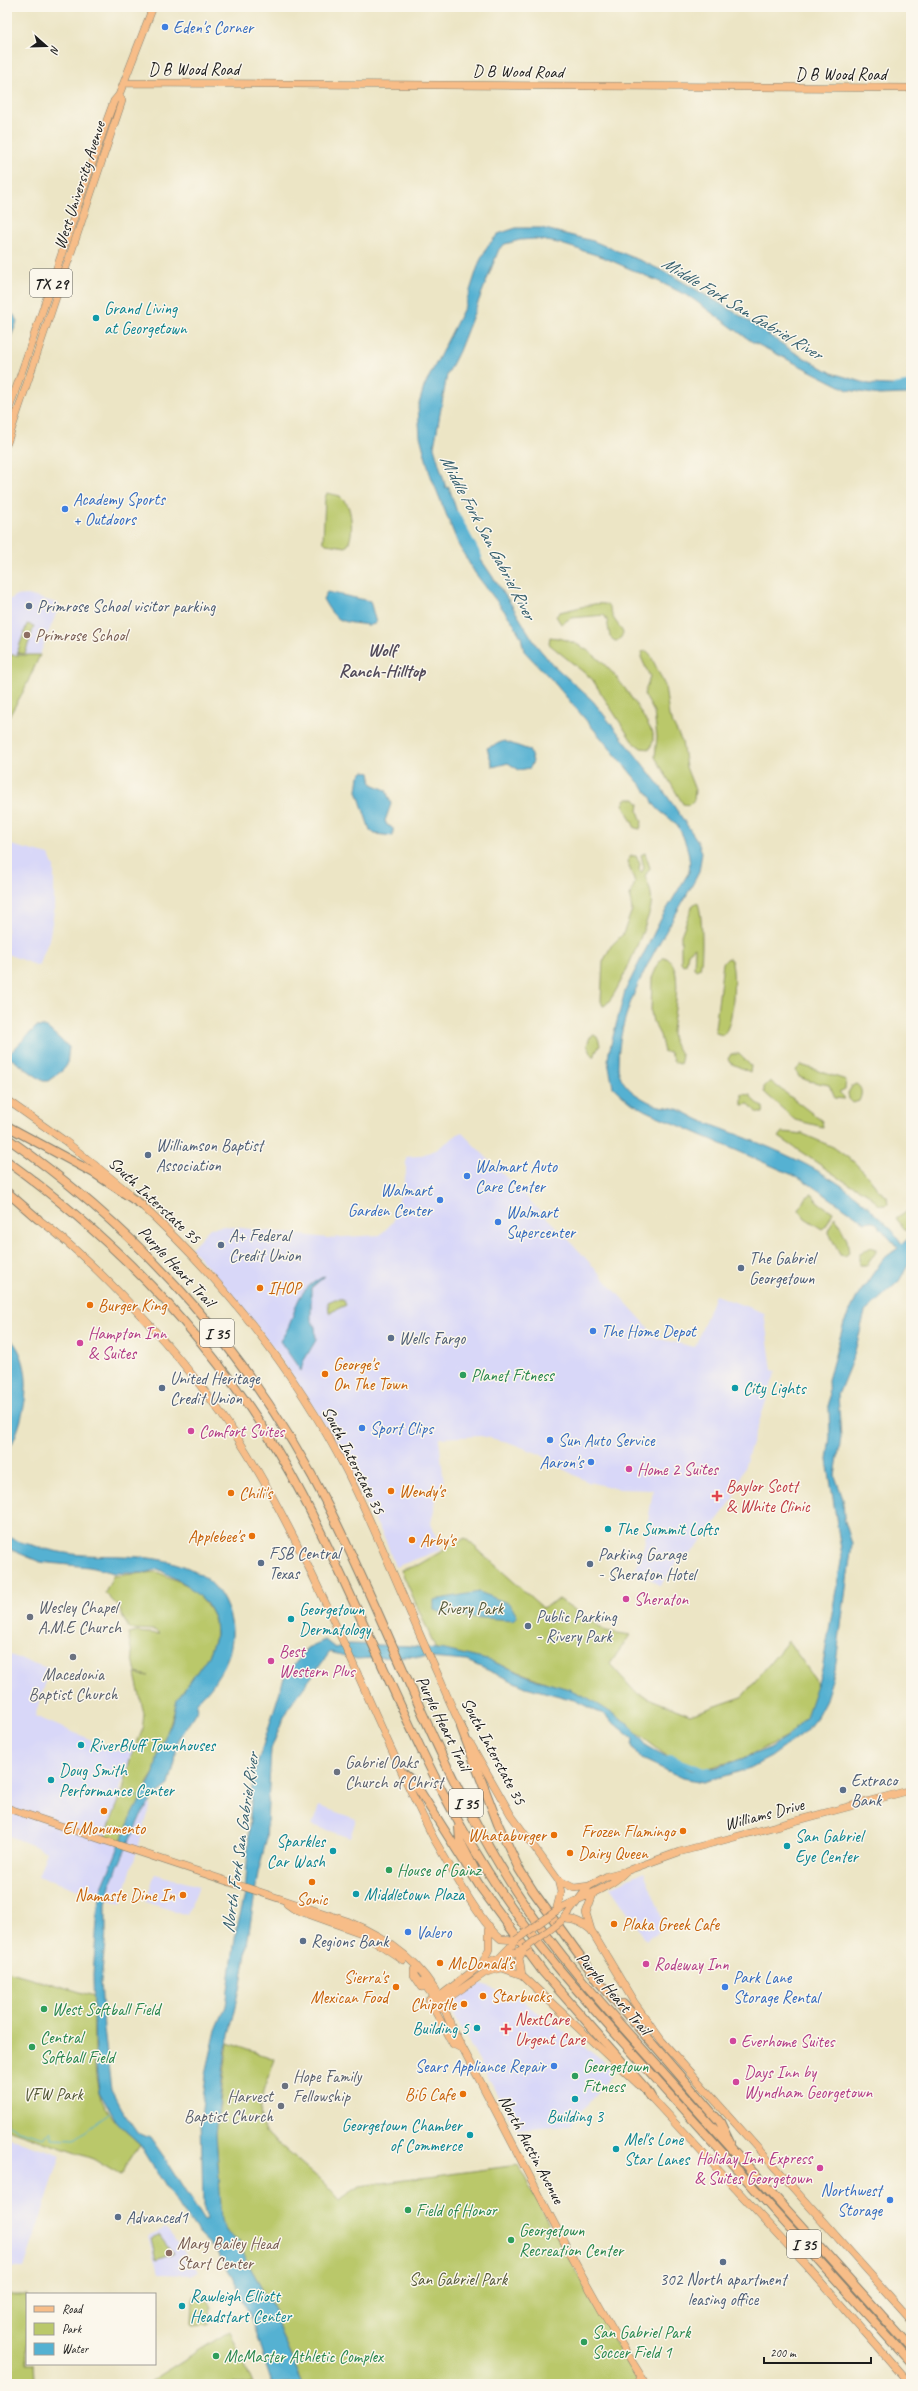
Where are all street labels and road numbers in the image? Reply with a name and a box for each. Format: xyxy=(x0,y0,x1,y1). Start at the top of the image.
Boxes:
street label: D B Wood Road xyxy=(149,59,243,80)
street label: D B Wood Road xyxy=(472,60,567,83)
street label: D B Wood Road xyxy=(796,64,890,85)
street label: West University Avenue xyxy=(49,117,111,252)
road number: TX 29 xyxy=(30,269,72,297)
street label: South Interstate 35 xyxy=(104,1152,206,1249)
street label: Purple Heart Trail xyxy=(134,1222,221,1313)
road number: I 35 xyxy=(200,1319,234,1347)
street label: South Interstate 35 xyxy=(317,1403,390,1519)
street label: Purple Heart Trail xyxy=(412,1672,477,1777)
street label: South Interstate 35 xyxy=(457,1694,531,1810)
road number: I 35 xyxy=(449,1789,483,1817)
street label: Williams Drive xyxy=(722,1793,808,1835)
street label: Purple Heart Trail xyxy=(572,1948,657,2041)
street label: North Austin Avenue xyxy=(494,2091,570,2208)
road number: I 35 xyxy=(787,2230,821,2258)

